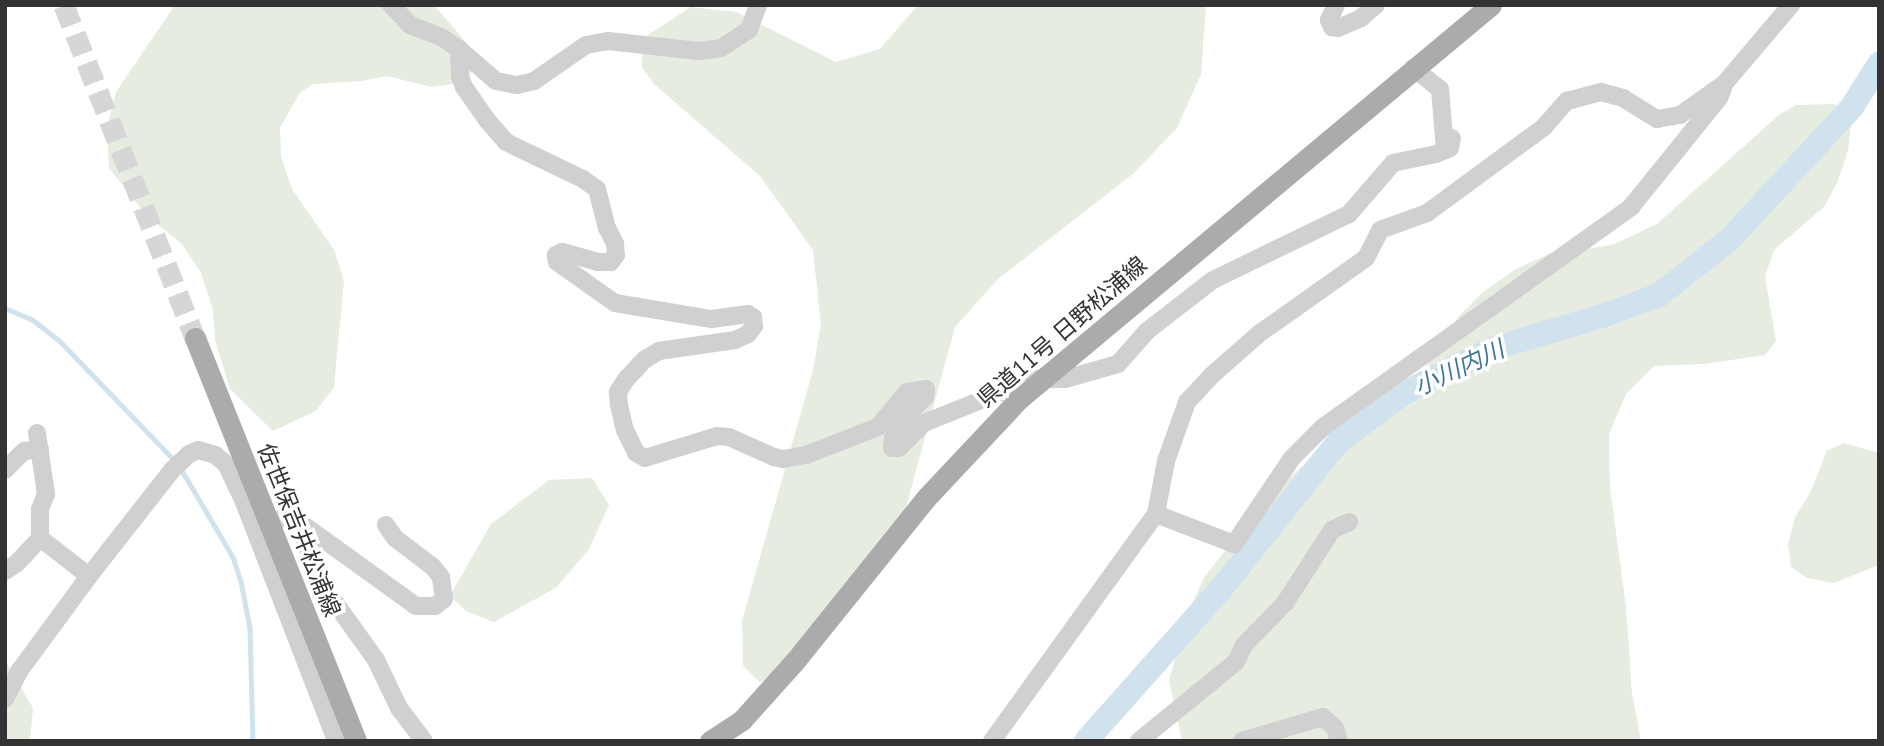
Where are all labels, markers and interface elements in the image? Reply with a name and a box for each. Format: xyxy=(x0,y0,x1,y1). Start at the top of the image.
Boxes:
street label: 県道11号 日野松浦線 xyxy=(972,251,1152,413)
water label: 小川内川 xyxy=(1409,335,1509,401)
street label: 佐世保吉井松浦線 xyxy=(252,440,346,620)

